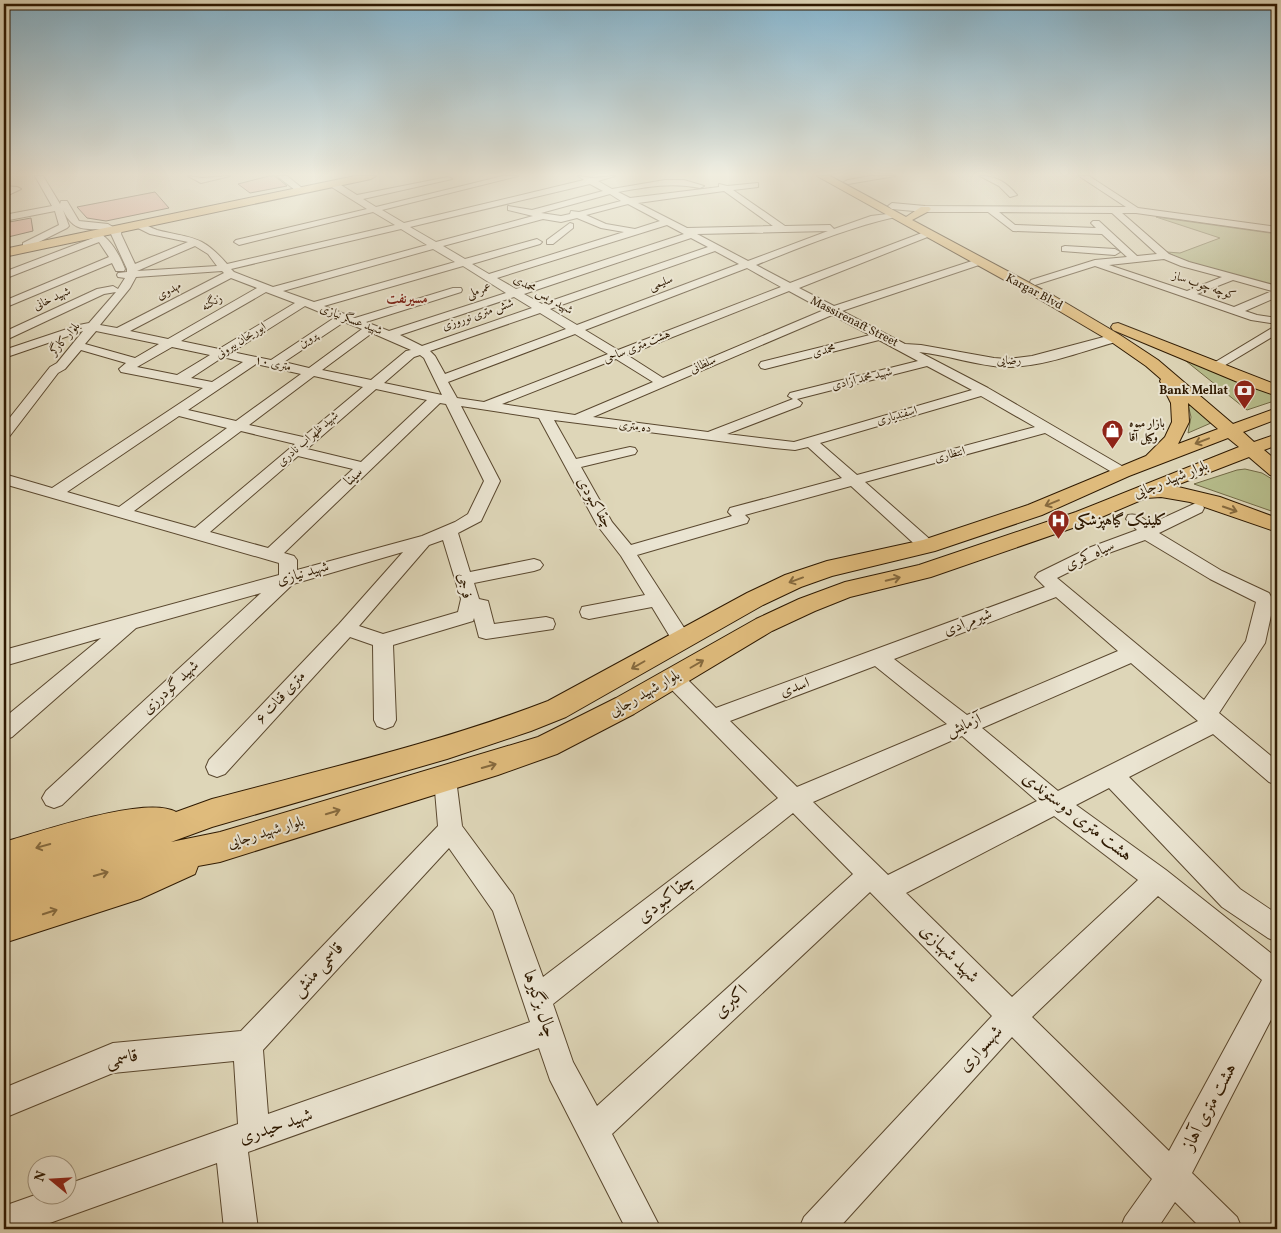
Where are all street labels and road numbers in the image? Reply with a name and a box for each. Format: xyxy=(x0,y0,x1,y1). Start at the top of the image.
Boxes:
street label: کوچه چوب ساز xyxy=(1169,267,1238,304)
street label: Kargar Blvd xyxy=(1003,270,1066,314)
street label: شهید ویس محمدی xyxy=(510,271,576,319)
street label: سلیمی xyxy=(647,271,676,295)
street label: مهدوی xyxy=(154,278,185,304)
street label: عمرملی xyxy=(465,279,494,303)
street label: شهید خانی xyxy=(31,283,73,315)
street label: زنگنه xyxy=(198,290,226,315)
street label: Massirenaft Street xyxy=(807,293,901,351)
street label: شش متری نوروزی xyxy=(440,295,516,335)
street label: شهید عسگر نیازی xyxy=(318,301,384,339)
street label: بلوار کارگر xyxy=(44,318,84,361)
street label: ابوریحان بیرونی xyxy=(213,319,270,363)
street label: هشت متری ساحی xyxy=(601,326,673,368)
street label: پروین xyxy=(295,327,322,352)
street label: محمدی xyxy=(811,340,837,362)
street label: ۱۰ متری xyxy=(253,352,293,376)
street label: سلطانی xyxy=(687,352,719,378)
street label: رضایی xyxy=(996,353,1022,369)
street label: شهید محمد آزادی xyxy=(830,363,894,394)
street label: اسفندیاری xyxy=(875,402,920,429)
street label: شهید ظهراب نادری xyxy=(274,408,342,470)
street label: ده متری xyxy=(618,417,652,437)
street label: انتظاری xyxy=(933,443,968,467)
street label: بلوار شهید رجایی xyxy=(1130,455,1212,505)
street label: سینا xyxy=(340,463,368,491)
street label: چقاکبودی xyxy=(571,474,617,532)
street label: سیاه کمری xyxy=(1062,536,1118,576)
street label: شهید نیازی xyxy=(274,557,332,591)
street label: فرجی xyxy=(451,571,477,601)
street label: شیرمرادی xyxy=(941,604,995,642)
street label: شهید گودرزی xyxy=(138,656,204,720)
street label: بلوار شهید رجایی xyxy=(606,665,685,723)
street label: ۶ متری قنات xyxy=(251,667,311,729)
street label: اسدی xyxy=(777,673,813,703)
street label: آزمایش xyxy=(943,709,986,743)
street label: هشت متری دوستوندی xyxy=(1017,766,1137,868)
street label: بلوار شهید رجایی xyxy=(225,811,307,855)
street label: چقاکبودی xyxy=(632,869,700,929)
street label: شهید شهبازی xyxy=(914,919,984,989)
street label: قاسمی منش xyxy=(286,937,350,1003)
street label: چال بزگیرها xyxy=(516,967,562,1041)
street label: اکبری xyxy=(708,979,754,1025)
street label: شهسواری xyxy=(953,1020,1009,1078)
street label: قاسمی xyxy=(104,1044,140,1074)
street label: هشت متری آهاز xyxy=(1176,1059,1243,1157)
street label: شهید حیدری xyxy=(236,1103,316,1151)

